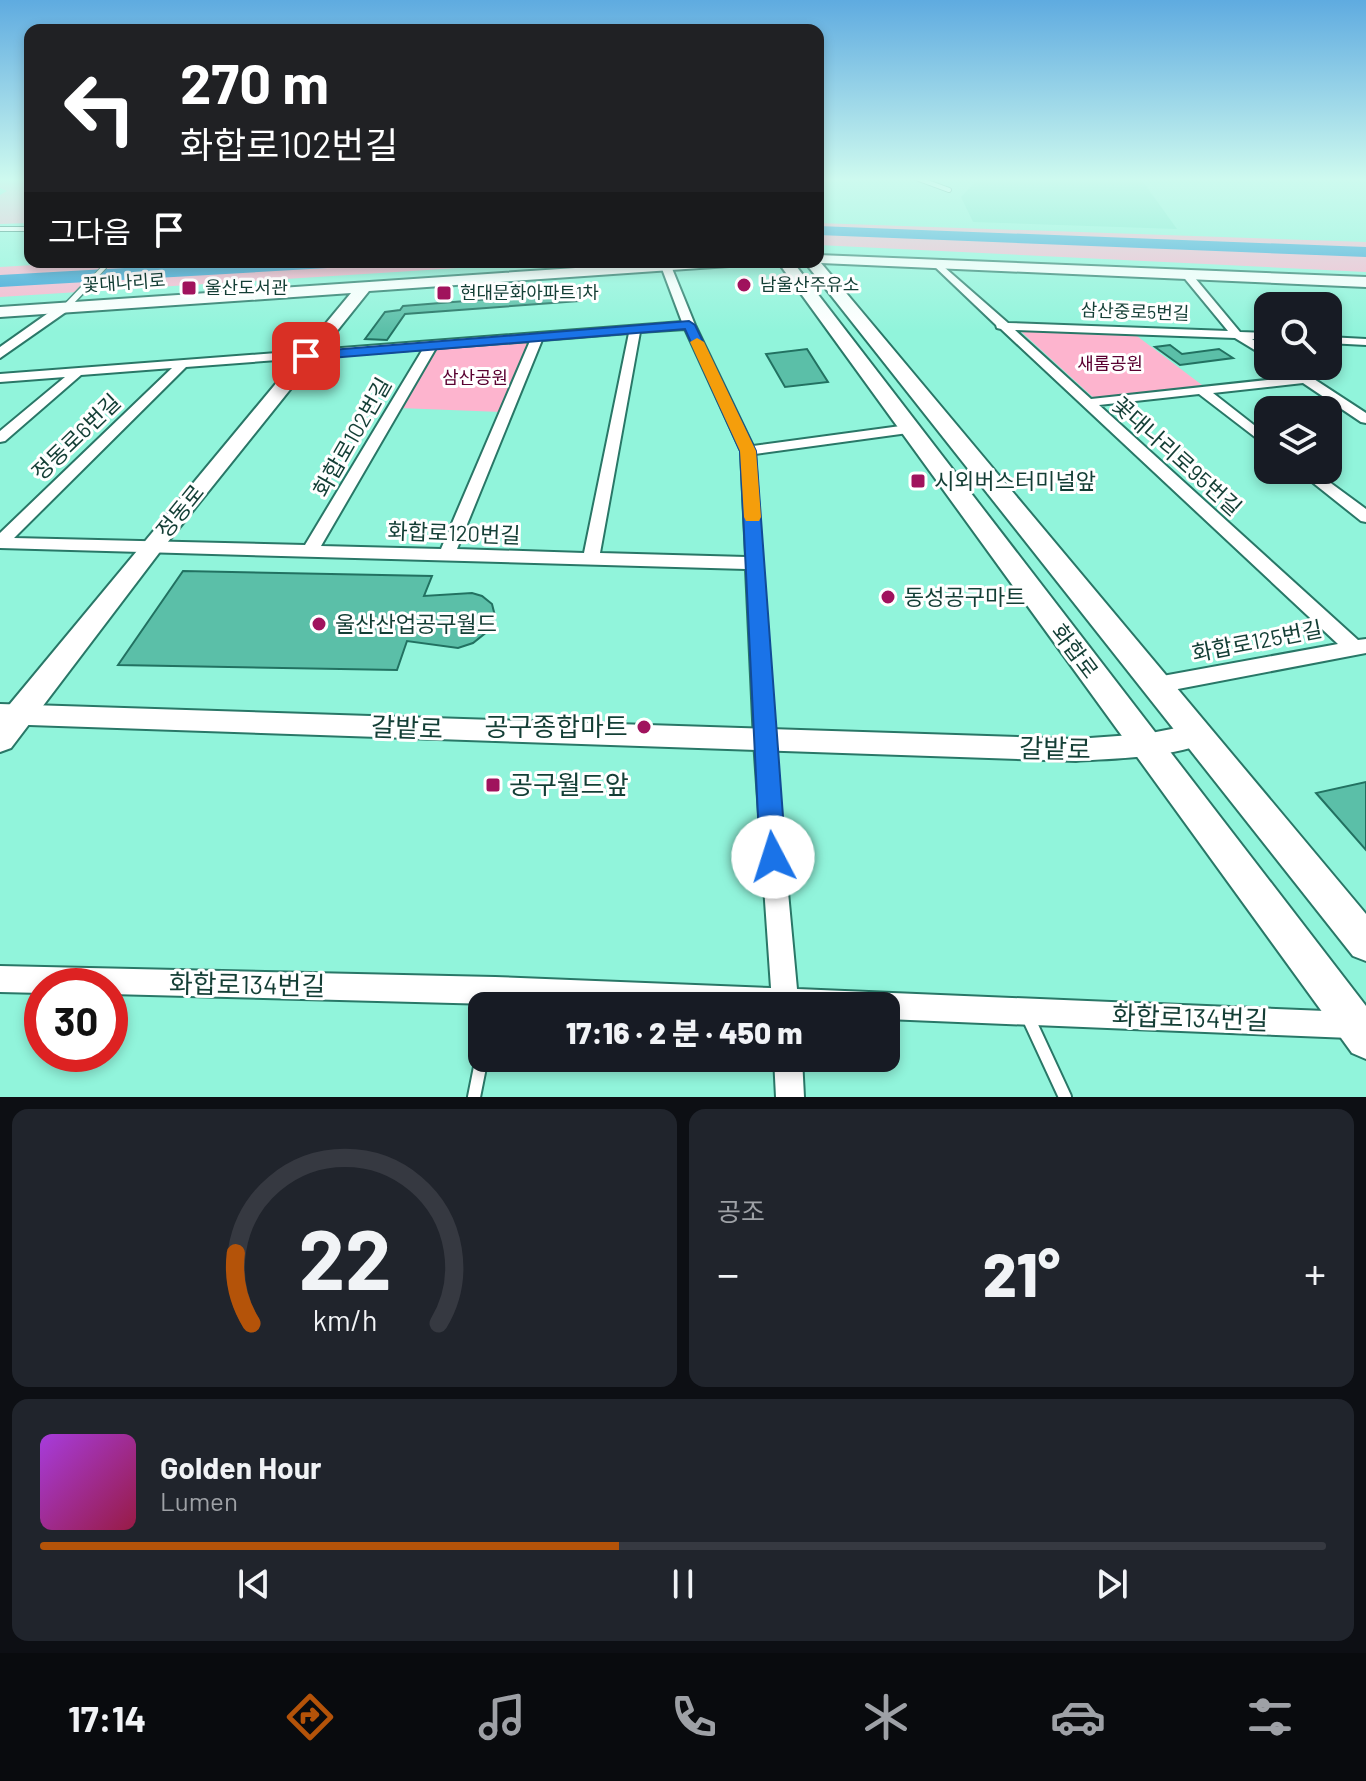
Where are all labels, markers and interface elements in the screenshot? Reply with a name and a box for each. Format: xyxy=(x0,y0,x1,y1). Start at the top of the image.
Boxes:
text: 270 m xyxy=(180,48,329,115)
icon: left xyxy=(48,56,152,160)
text: 화합로102번길 xyxy=(180,122,398,165)
icon: arrive xyxy=(147,208,191,252)
text: 그다음 xyxy=(48,213,131,249)
street label: 꽃대나리로 xyxy=(82,268,166,296)
place label: 남울산주유소 xyxy=(760,273,859,295)
place label: 울산도서관 xyxy=(205,276,288,298)
marker: 남울산주유소 xyxy=(735,276,753,294)
marker: 울산도서관 xyxy=(180,279,198,297)
place label: 현대문화아파트1차 xyxy=(460,281,599,303)
marker: 현대문화아파트1차 xyxy=(435,284,453,302)
map controls xyxy=(1254,292,1342,484)
button: search xyxy=(1254,292,1342,380)
street label: 삼산중로5번길 xyxy=(1080,298,1190,324)
pin xyxy=(272,322,340,390)
icon: arrive xyxy=(284,334,328,378)
park label: 새롬공원 xyxy=(1077,352,1143,374)
park label: 삼산공원 xyxy=(442,366,508,388)
street label: 화합로102번길 xyxy=(307,372,396,501)
street label: 정동로6번길 xyxy=(26,388,125,485)
street label: 꽃대나리로95번길 xyxy=(1108,391,1247,520)
button: layers xyxy=(1254,396,1342,484)
place label: 시외버스터미널앞 xyxy=(934,467,1096,493)
marker: 시외버스터미널앞 xyxy=(909,472,927,490)
street label: 정동로 xyxy=(150,479,208,542)
street label: 화합로120번길 xyxy=(387,517,521,547)
place label: 동성공구마트 xyxy=(904,583,1025,609)
marker: 동성공구마트 xyxy=(879,588,897,606)
place label: 울산산업공구월드 xyxy=(335,610,497,636)
marker: 울산산업공구월드 xyxy=(310,615,328,633)
street label: 화합로125번길 xyxy=(1190,615,1324,665)
street label: 화합로 xyxy=(1047,618,1104,682)
street label: 갈밭로 xyxy=(371,710,443,743)
place label: 공구종합마트 xyxy=(484,710,628,741)
marker: 공구종합마트 xyxy=(635,718,653,736)
street label: 갈밭로 xyxy=(1019,731,1091,764)
place label: 공구월드앞 xyxy=(509,768,629,799)
marker: 공구월드앞 xyxy=(484,776,502,794)
position arrow xyxy=(731,815,815,899)
street label: 화합로134번길 xyxy=(169,967,325,1000)
speed limit sign: 30 xyxy=(24,968,128,1072)
street label: 화합로134번길 xyxy=(1111,998,1269,1035)
text: 17:16 · 2 분 · 450 m xyxy=(566,1014,802,1050)
text: 공조 xyxy=(717,1195,765,1226)
text: 22 xyxy=(298,1207,391,1307)
text: 21° xyxy=(983,1237,1060,1309)
text: − xyxy=(717,1246,739,1299)
text: + xyxy=(1304,1246,1326,1299)
text: km/h xyxy=(312,1302,377,1337)
text: Golden Hour xyxy=(160,1449,322,1485)
text: Lumen xyxy=(160,1485,238,1516)
icon: previous xyxy=(232,1562,276,1606)
icon: pause xyxy=(661,1562,705,1606)
icon: next xyxy=(1090,1562,1134,1606)
icon: directions xyxy=(282,1689,338,1745)
icon: music xyxy=(474,1689,530,1745)
icon: phone xyxy=(666,1689,722,1745)
icon: climate xyxy=(858,1689,914,1745)
icon: car xyxy=(1050,1689,1106,1745)
icon: filters xyxy=(1242,1689,1298,1745)
text: 17:14 xyxy=(68,1696,146,1739)

